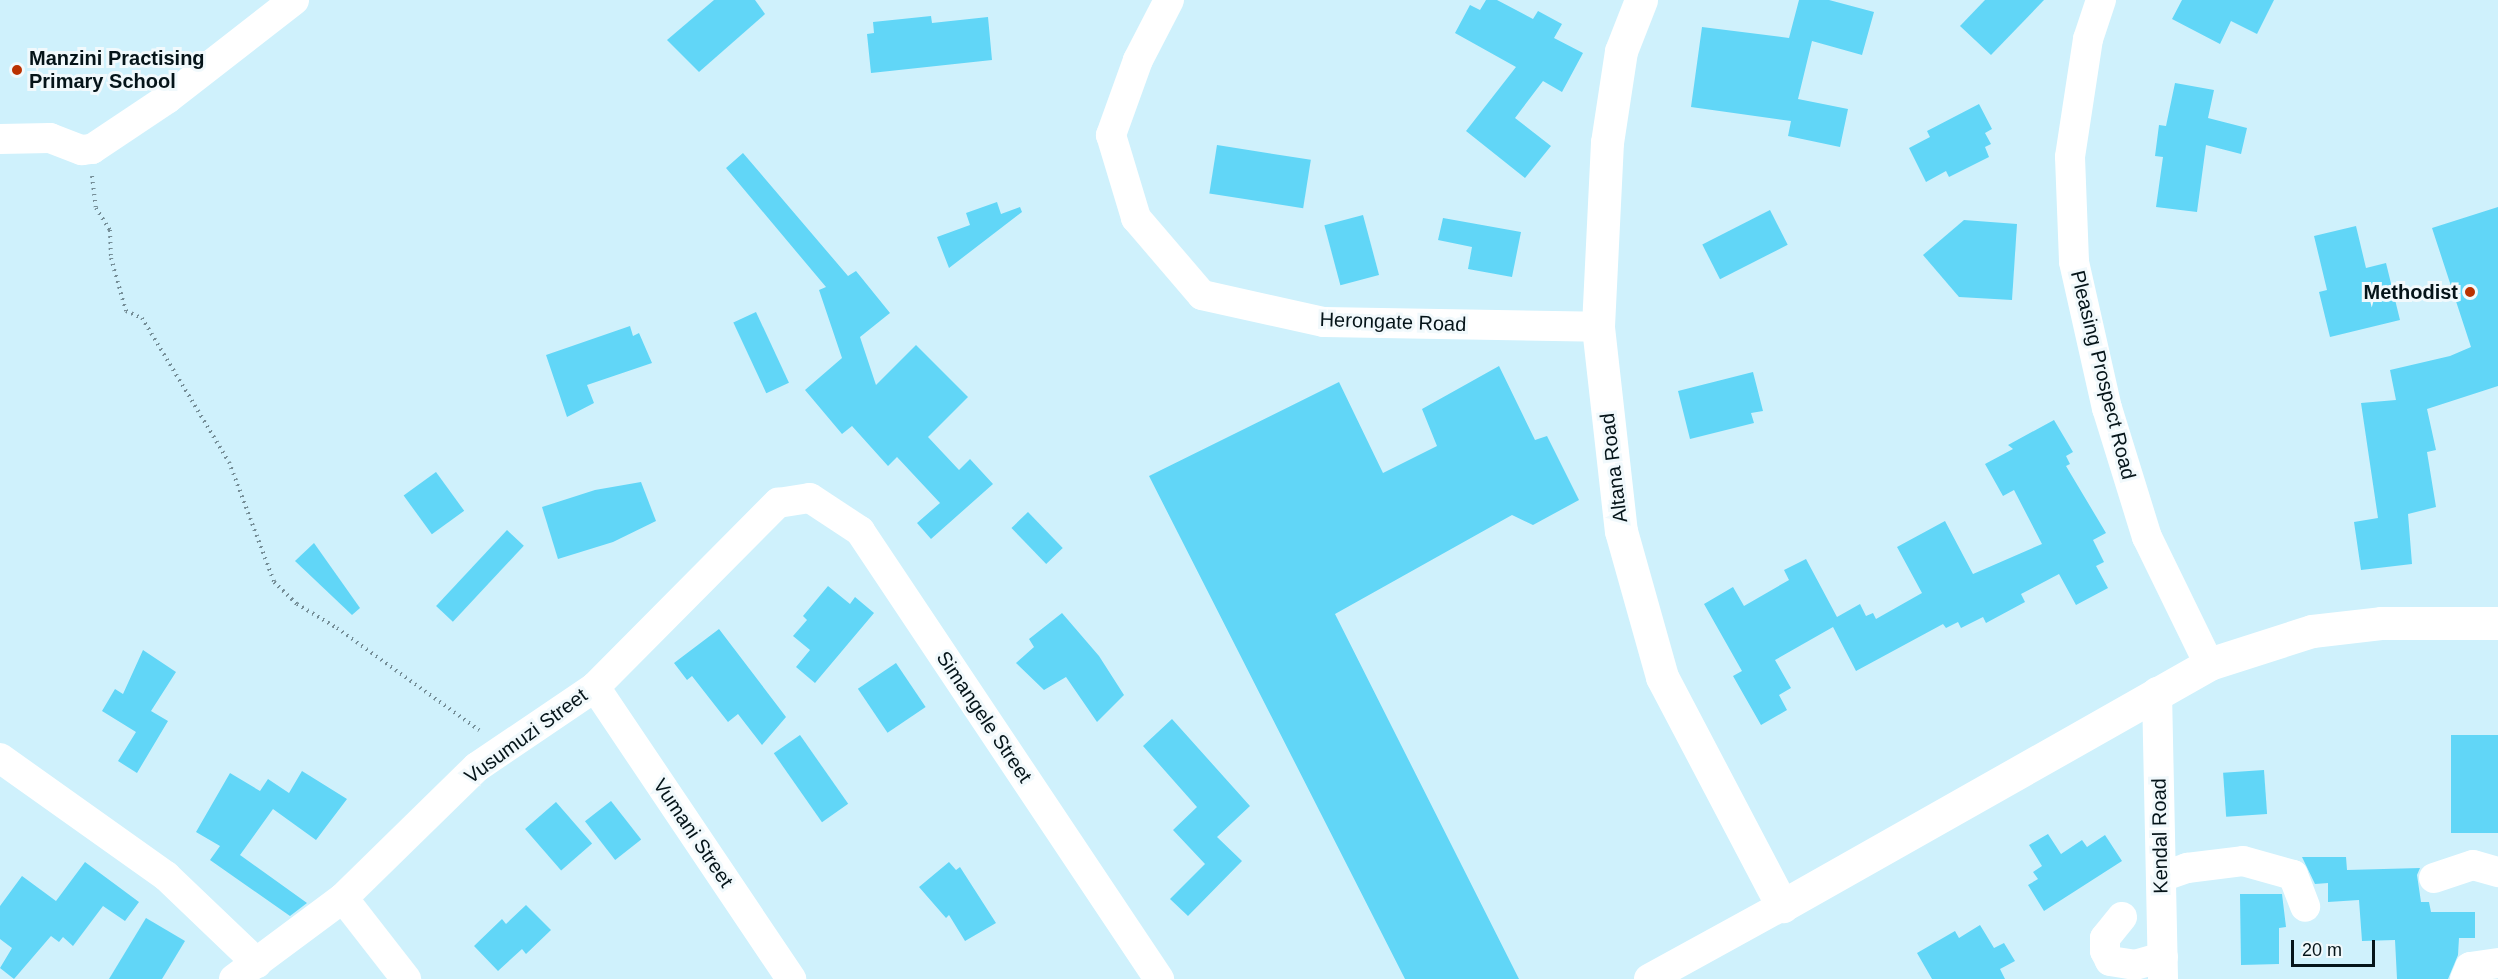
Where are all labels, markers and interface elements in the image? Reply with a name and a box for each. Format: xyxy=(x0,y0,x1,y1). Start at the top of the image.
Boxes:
place label: Manzini Practising Primary School xyxy=(29,46,205,93)
marker: Manzini Practising Primary School xyxy=(10,63,24,77)
street label: Pleasing Prospect Road xyxy=(2065,268,2141,482)
place label: Methodist xyxy=(2364,280,2458,304)
marker: Methodist xyxy=(2463,285,2477,299)
street label: Herongate Road xyxy=(1319,307,1467,337)
street label: Altana Road xyxy=(1595,412,1633,524)
street label: Simangele Street xyxy=(931,647,1037,787)
street label: Vusumuzi Street xyxy=(460,683,592,789)
street label: Vumani Street xyxy=(648,774,738,892)
street label: Kendal Road xyxy=(2147,778,2173,894)
scale bar xyxy=(2294,928,2378,966)
text: 20 m xyxy=(2302,940,2342,960)

